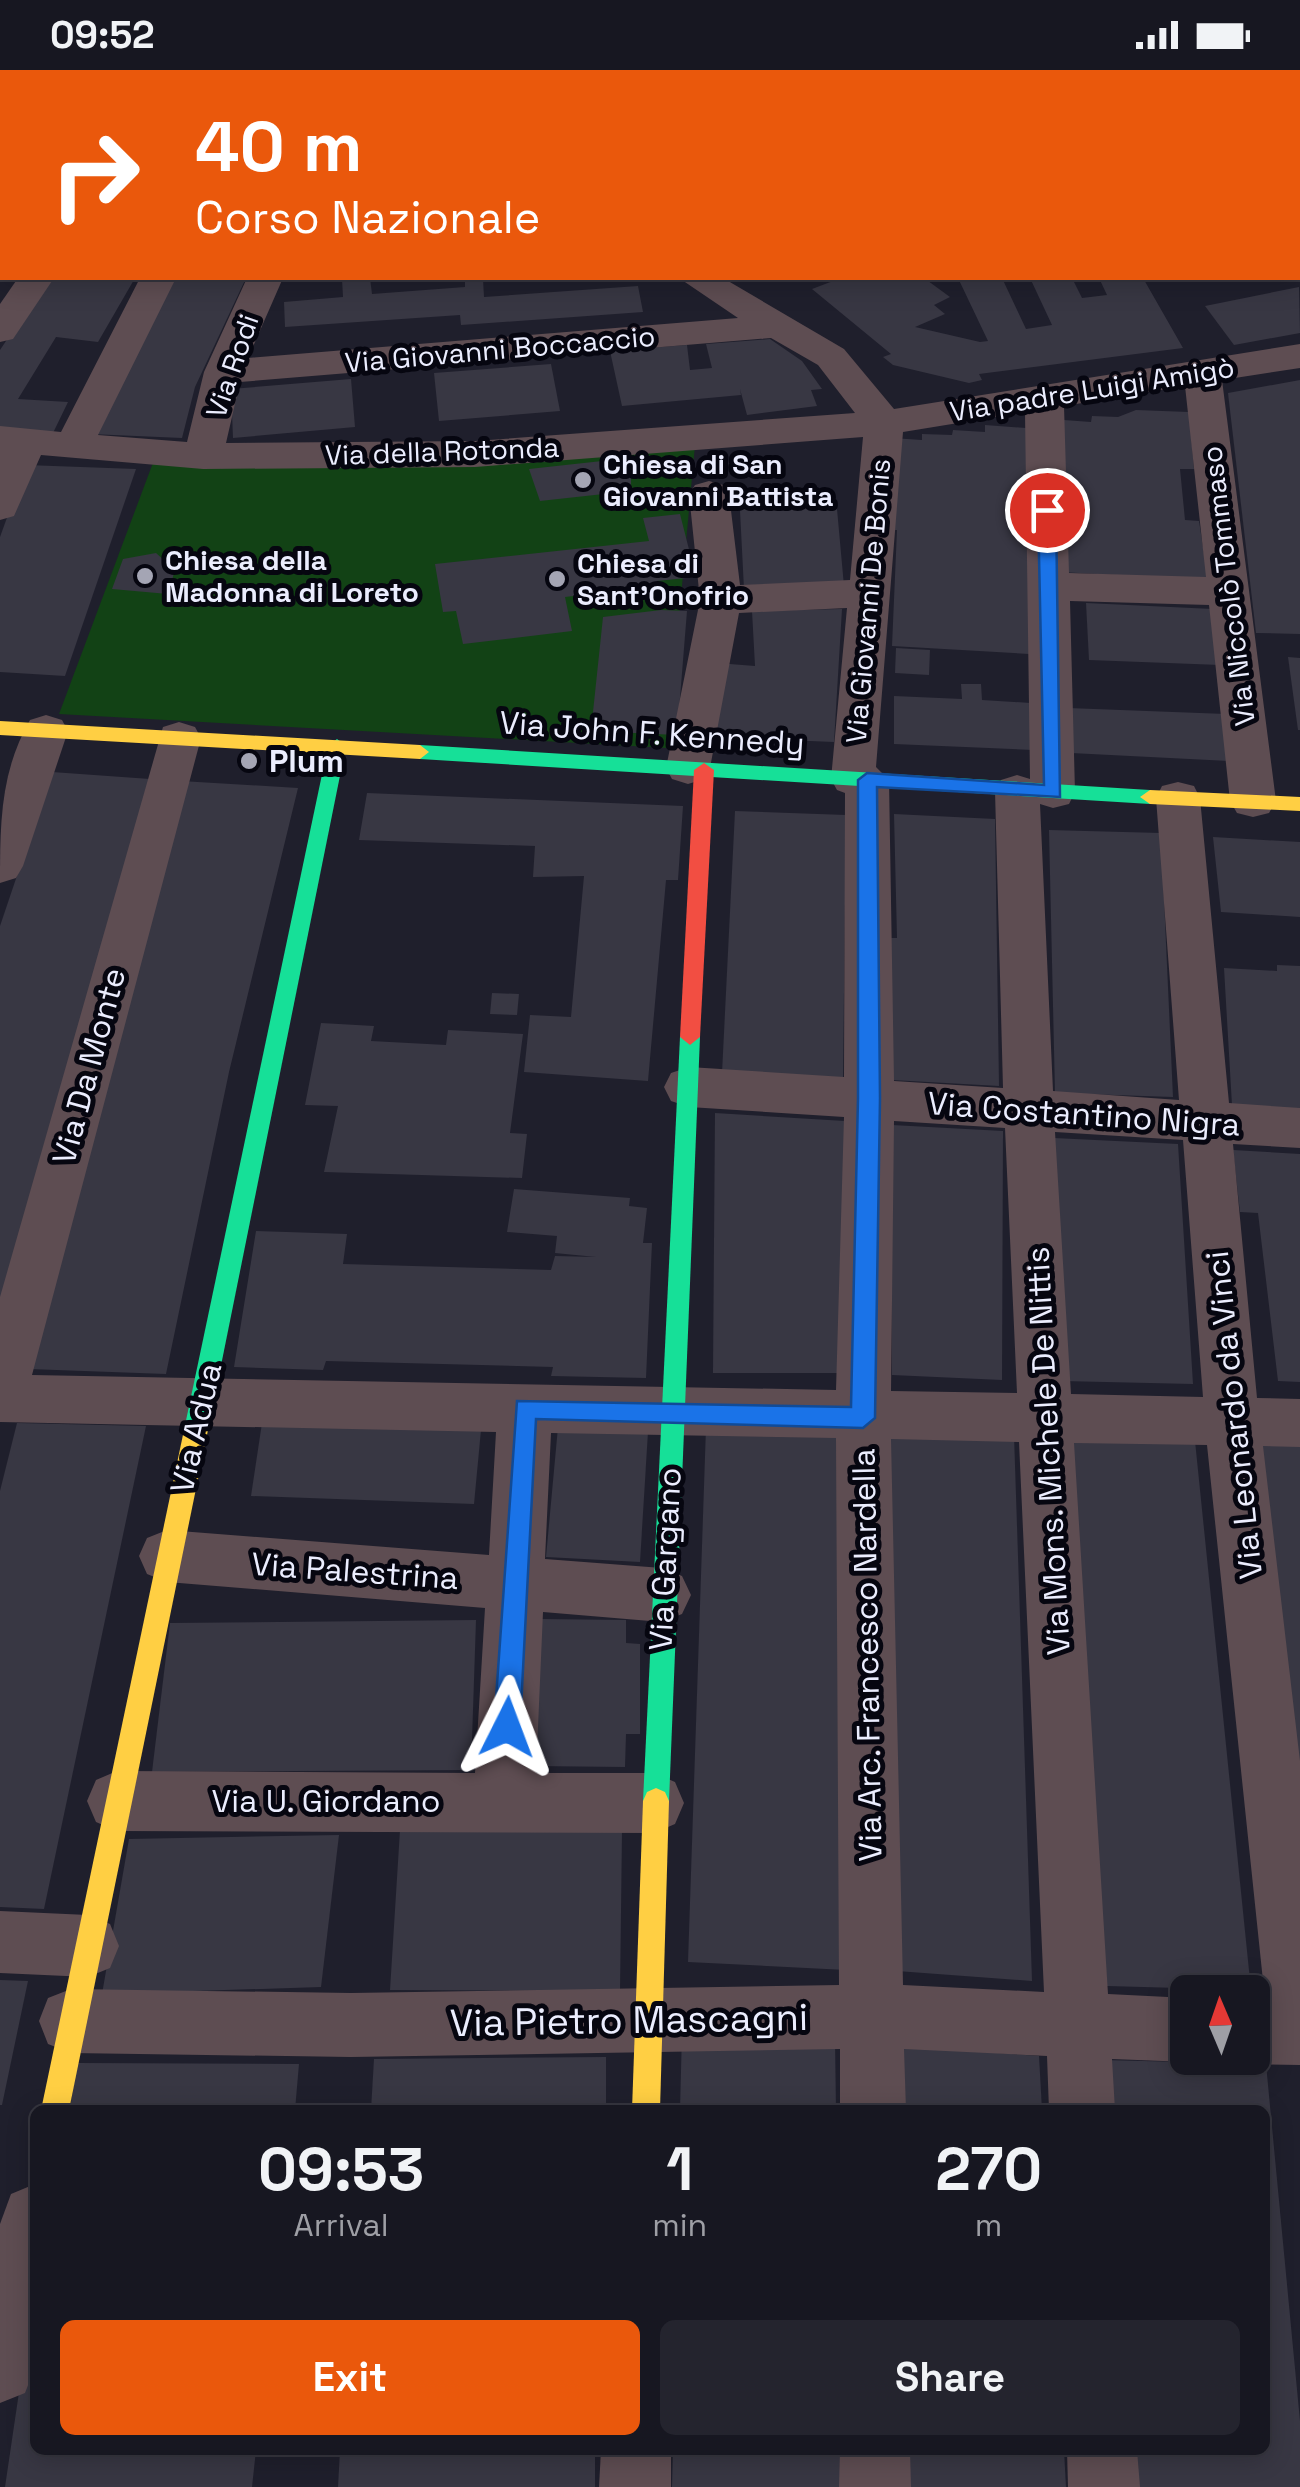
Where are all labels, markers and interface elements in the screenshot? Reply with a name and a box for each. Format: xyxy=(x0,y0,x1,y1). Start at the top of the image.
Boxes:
text: 09:52 xyxy=(50,11,155,59)
text: 40 m xyxy=(195,102,362,191)
icon: right xyxy=(30,110,160,240)
text: Corso Nazionale xyxy=(195,189,540,246)
street label: Via Rodi xyxy=(198,309,266,423)
street label: Via Giovanni Boccaccio xyxy=(343,317,657,381)
street label: Via padre Luigi Amigò xyxy=(947,349,1237,429)
street label: Via della Rotonda xyxy=(324,429,560,473)
street label: Via Niccolò Tommaso xyxy=(1193,444,1263,728)
place label: Chiesa di San Giovanni Battista xyxy=(603,446,833,514)
street label: Via Giovanni De Bonis xyxy=(838,457,898,745)
pin xyxy=(1005,468,1090,553)
marker: Chiesa di San Giovanni Battista xyxy=(572,469,594,491)
icon: arrive xyxy=(1020,483,1075,538)
place label: Chiesa della Madonna di Loreto xyxy=(165,542,419,610)
place label: Chiesa di Sant'Onofrio xyxy=(577,545,749,613)
marker: Chiesa della Madonna di Loreto xyxy=(134,565,156,587)
marker: Chiesa di Sant'Onofrio xyxy=(546,568,568,590)
street label: Via John F. Kennedy xyxy=(498,702,806,764)
place label: Plum xyxy=(269,741,344,781)
marker: Plum xyxy=(238,750,260,772)
street label: Via Da Monte xyxy=(44,963,134,1169)
street label: Via Costantino Nigra xyxy=(926,1083,1242,1145)
street label: Via Mons. Michele De Nittis xyxy=(1017,1246,1079,1656)
street label: Via Leonardo da Vinci xyxy=(1197,1249,1271,1581)
street label: Via Adua xyxy=(162,1359,230,1497)
street label: Via Arc. Francesco Nardella xyxy=(843,1448,891,1862)
street label: Via Gargano xyxy=(640,1466,690,1652)
street label: Via Palestrina xyxy=(250,1544,460,1598)
position arrow xyxy=(455,1675,559,1779)
street label: Via U. Giordano xyxy=(212,1781,440,1821)
north arrow xyxy=(1170,1975,1270,2075)
map controls xyxy=(1170,1975,1270,2075)
street label: Via Pietro Mascagni xyxy=(449,1993,809,2047)
text: 09:53 xyxy=(258,2131,424,2208)
text: 1 xyxy=(666,2131,693,2208)
text: 270 xyxy=(935,2131,1042,2208)
text: Arrival xyxy=(294,2205,389,2245)
text: min xyxy=(652,2205,707,2245)
text: m xyxy=(975,2205,1002,2245)
button: Exit xyxy=(60,2320,640,2435)
button: Share xyxy=(660,2320,1240,2435)

